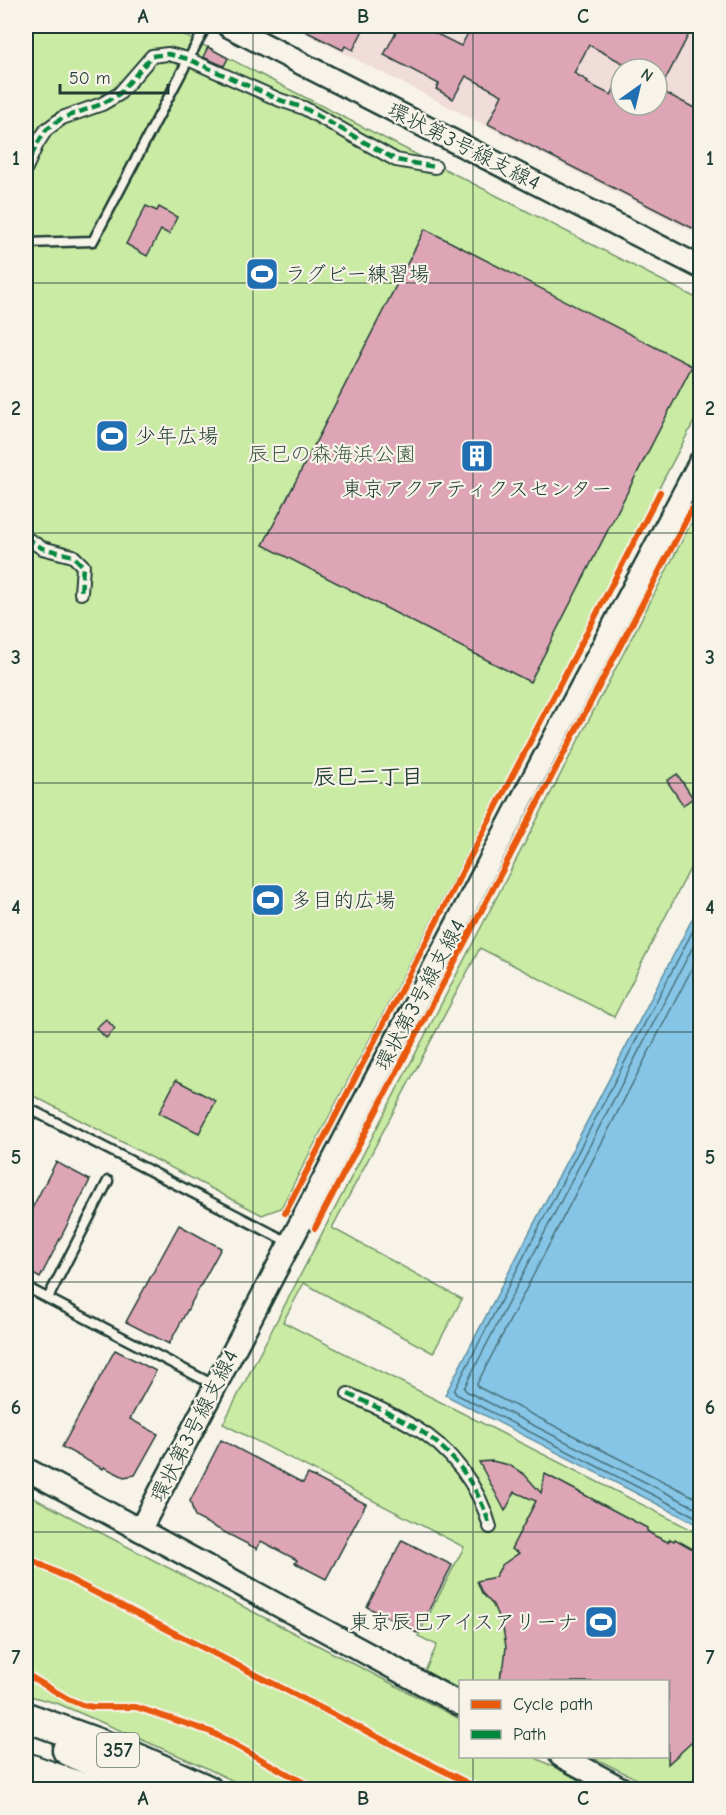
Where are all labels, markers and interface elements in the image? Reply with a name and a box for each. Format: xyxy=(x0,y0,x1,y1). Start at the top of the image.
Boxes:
text: A xyxy=(137,5,149,28)
text: B xyxy=(357,5,369,28)
text: C xyxy=(577,5,589,28)
scale bar xyxy=(60,57,168,95)
north arrow xyxy=(609,57,669,117)
text: N xyxy=(637,65,656,86)
text: 50 m xyxy=(69,68,111,89)
street label: 環状第3号線支線4 xyxy=(384,97,544,195)
text: 1 xyxy=(12,147,20,170)
text: 1 xyxy=(706,147,714,170)
sports icon: ラグビー練習場 xyxy=(244,256,280,292)
place label: ラグビー練習場 xyxy=(285,262,430,286)
text: 2 xyxy=(11,397,21,420)
text: 2 xyxy=(705,397,715,420)
sports icon: 少年広場 xyxy=(94,418,130,454)
place label: 少年広場 xyxy=(135,424,219,448)
building icon: 東京アクアティクスセンター xyxy=(459,438,495,474)
park label: 辰巳の森海浜公園 xyxy=(248,442,416,466)
place label: 東京アクアティクスセンター xyxy=(342,477,612,501)
text: 3 xyxy=(11,646,21,669)
text: 3 xyxy=(705,646,715,669)
district label: 辰巳二丁目 xyxy=(313,764,423,790)
sports icon: 多目的広場 xyxy=(250,882,286,918)
place label: 多目的広場 xyxy=(291,888,396,912)
text: 4 xyxy=(11,896,21,919)
text: 4 xyxy=(705,896,715,919)
street label: 環状第3号線支線4 xyxy=(370,915,470,1075)
text: 5 xyxy=(11,1146,21,1169)
text: 5 xyxy=(705,1146,715,1169)
street label: 環状第3号線支線4 xyxy=(145,1346,243,1506)
text: 6 xyxy=(11,1396,21,1419)
text: 6 xyxy=(705,1396,715,1419)
sports icon: 東京辰巳アイスアリーナ xyxy=(583,1604,619,1640)
place label: 東京辰巳アイスアリーナ xyxy=(349,1610,578,1634)
text: 7 xyxy=(12,1646,21,1669)
text: 7 xyxy=(706,1646,715,1669)
legend xyxy=(459,1680,669,1758)
text: Cycle path xyxy=(513,1694,593,1715)
text: Path xyxy=(513,1724,546,1745)
road number: 357 xyxy=(97,1733,139,1767)
text: A xyxy=(137,1787,149,1810)
text: B xyxy=(357,1787,369,1810)
text: C xyxy=(577,1787,589,1810)

